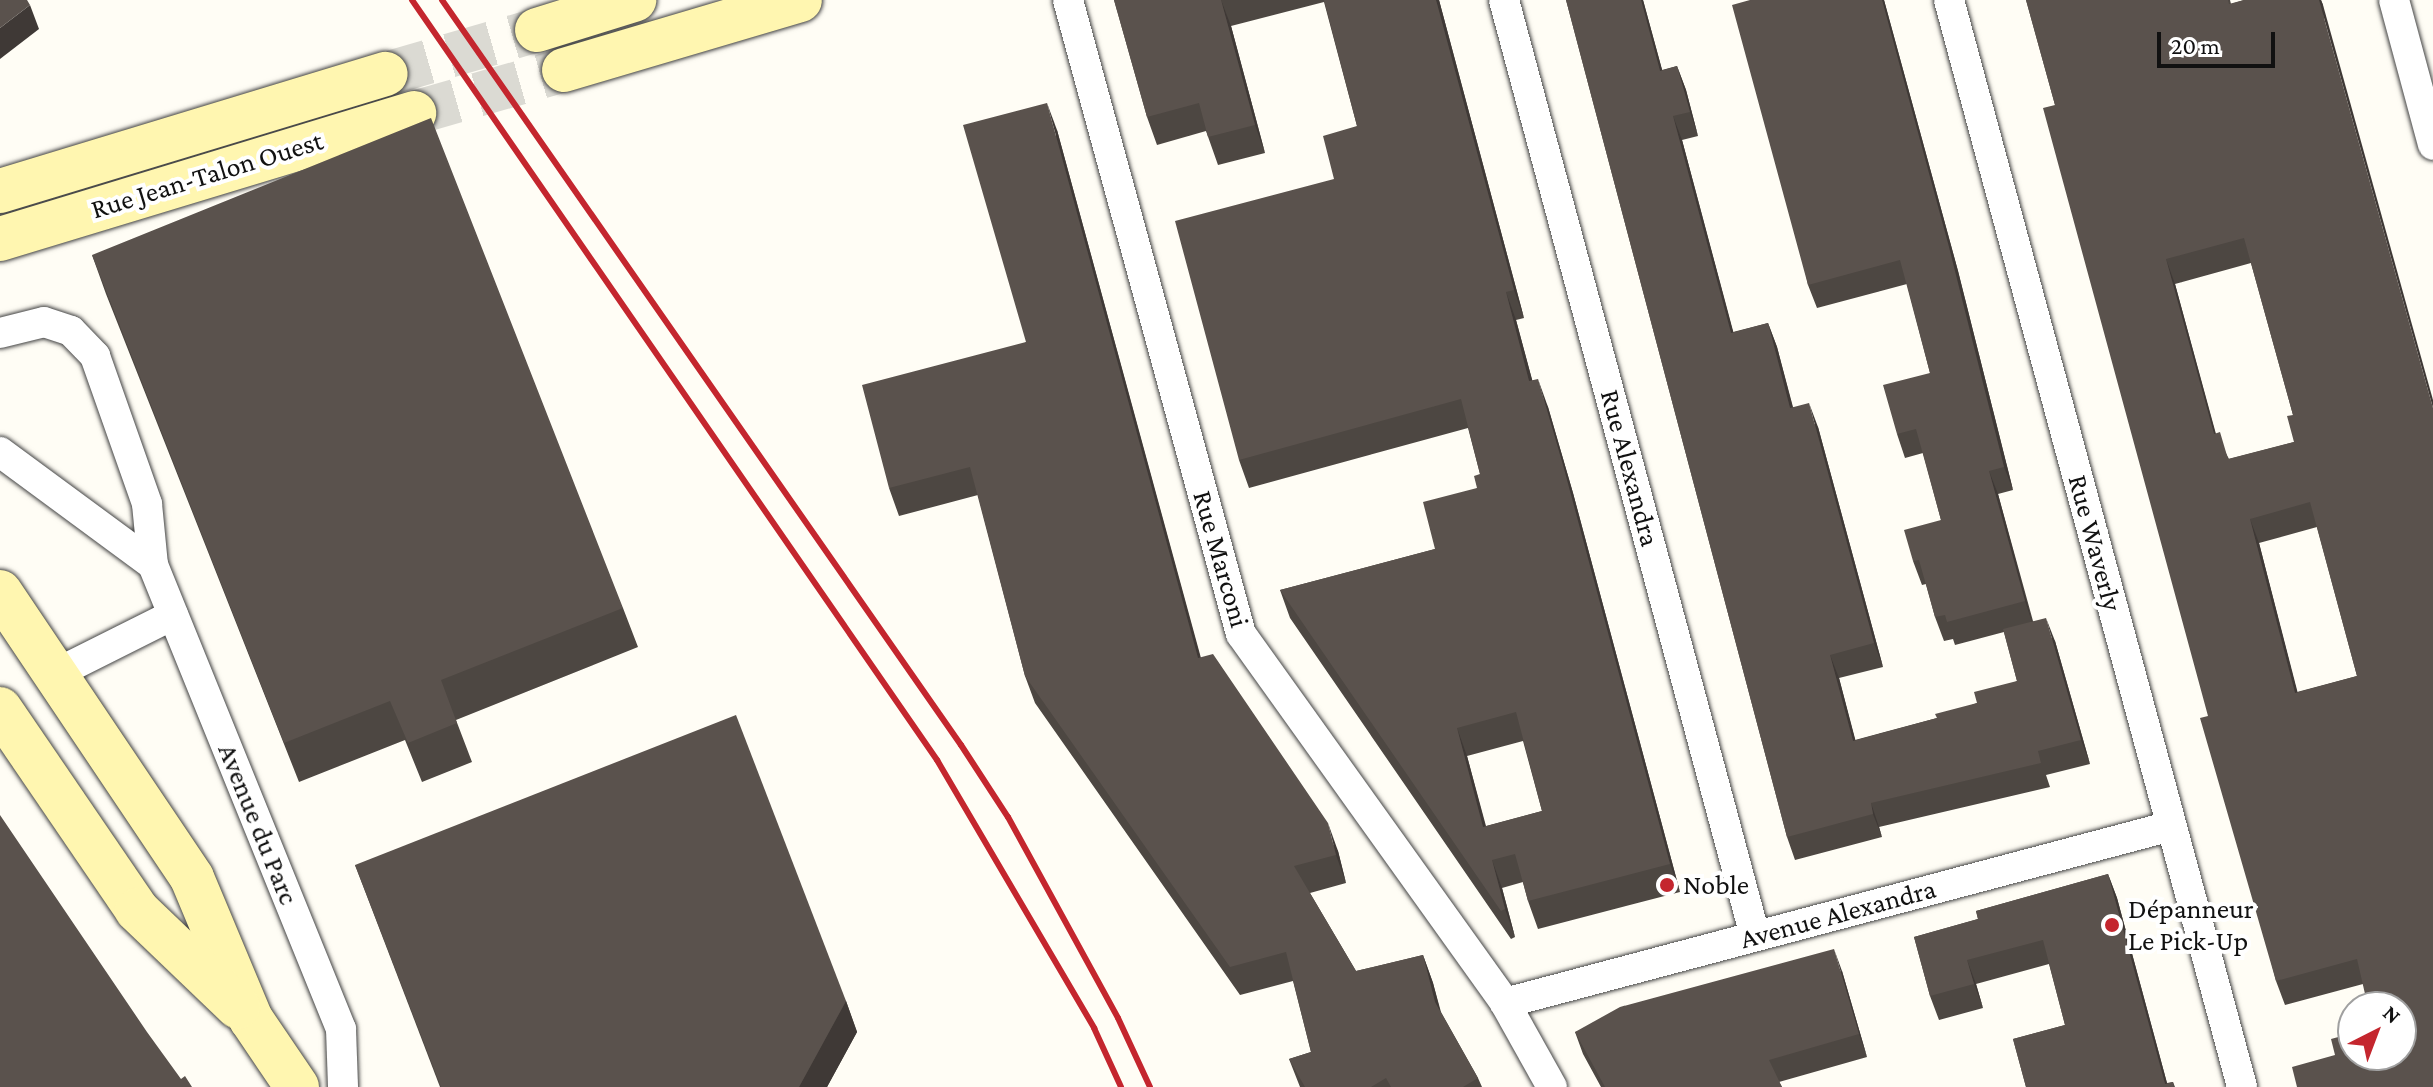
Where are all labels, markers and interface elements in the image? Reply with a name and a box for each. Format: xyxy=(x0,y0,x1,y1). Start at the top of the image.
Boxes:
scale bar xyxy=(2161,16,2279,66)
text: 20 m xyxy=(2171,32,2220,59)
street label: Rue Jean-Talon Ouest xyxy=(87,124,327,226)
street label: Rue Alexandra xyxy=(1593,386,1667,550)
street label: Rue Waverly xyxy=(2061,471,2129,615)
street label: Rue Marconi xyxy=(1185,487,1257,631)
street label: Avenue du Parc xyxy=(211,739,305,909)
place label: Noble xyxy=(1683,868,1749,902)
street label: Avenue Alexandra xyxy=(1737,872,1939,956)
marker: Noble xyxy=(1658,876,1676,894)
place label: Dépanneur Le Pick-Up xyxy=(2128,892,2254,958)
marker: Dépanneur Le Pick-Up xyxy=(2103,916,2121,934)
north arrow xyxy=(2337,991,2417,1071)
text: N xyxy=(2378,1000,2406,1029)

